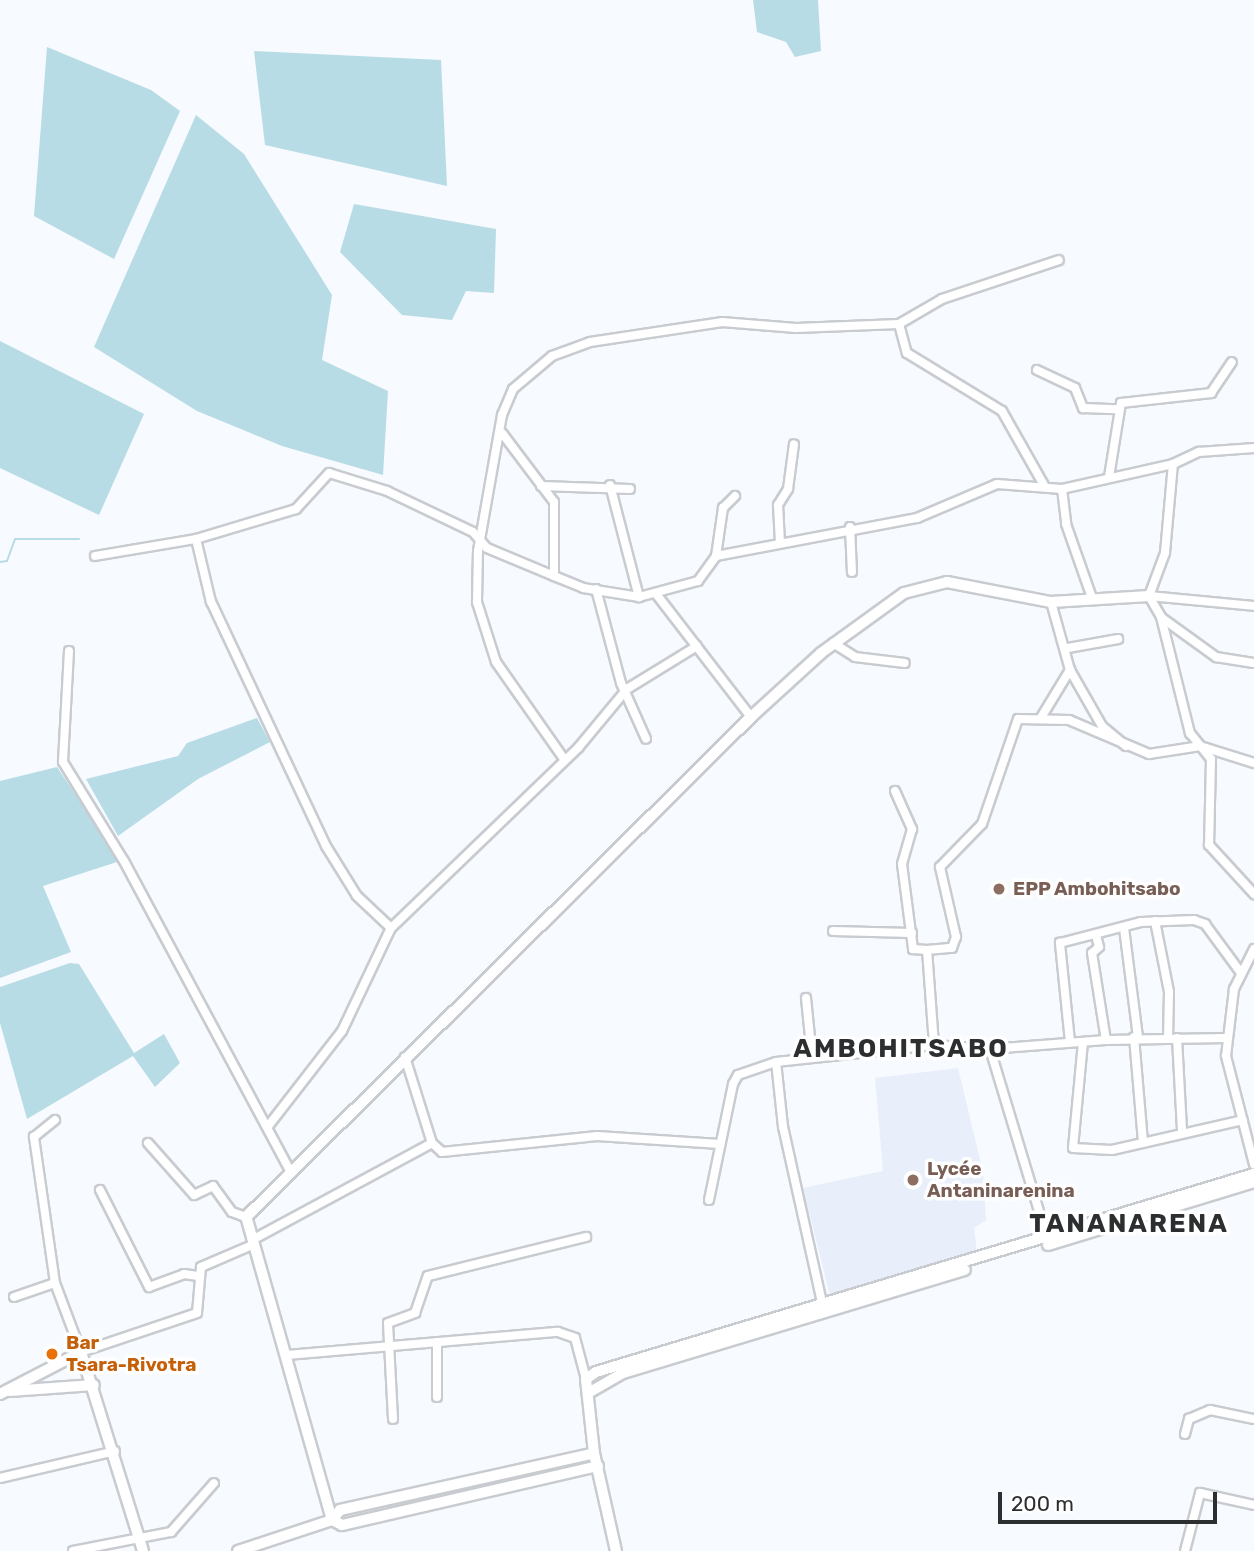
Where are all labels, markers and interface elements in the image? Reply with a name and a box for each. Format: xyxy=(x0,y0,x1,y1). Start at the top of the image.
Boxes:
place label: EPP Ambohitsabo xyxy=(1013,878,1181,900)
marker: EPP Ambohitsabo xyxy=(991,881,1007,897)
district label: AMBOHITSABO xyxy=(795,1033,1007,1065)
place label: Lycée Antaninarenina xyxy=(927,1158,1075,1202)
marker: Lycée Antaninarenina xyxy=(905,1172,921,1188)
district label: TANANARENA xyxy=(1030,1208,1228,1240)
place label: Bar Tsara-Rivotra xyxy=(66,1332,196,1376)
marker: Bar Tsara-Rivotra xyxy=(44,1346,60,1362)
scale bar xyxy=(1002,1478,1221,1522)
text: 200 m xyxy=(1011,1491,1074,1516)

